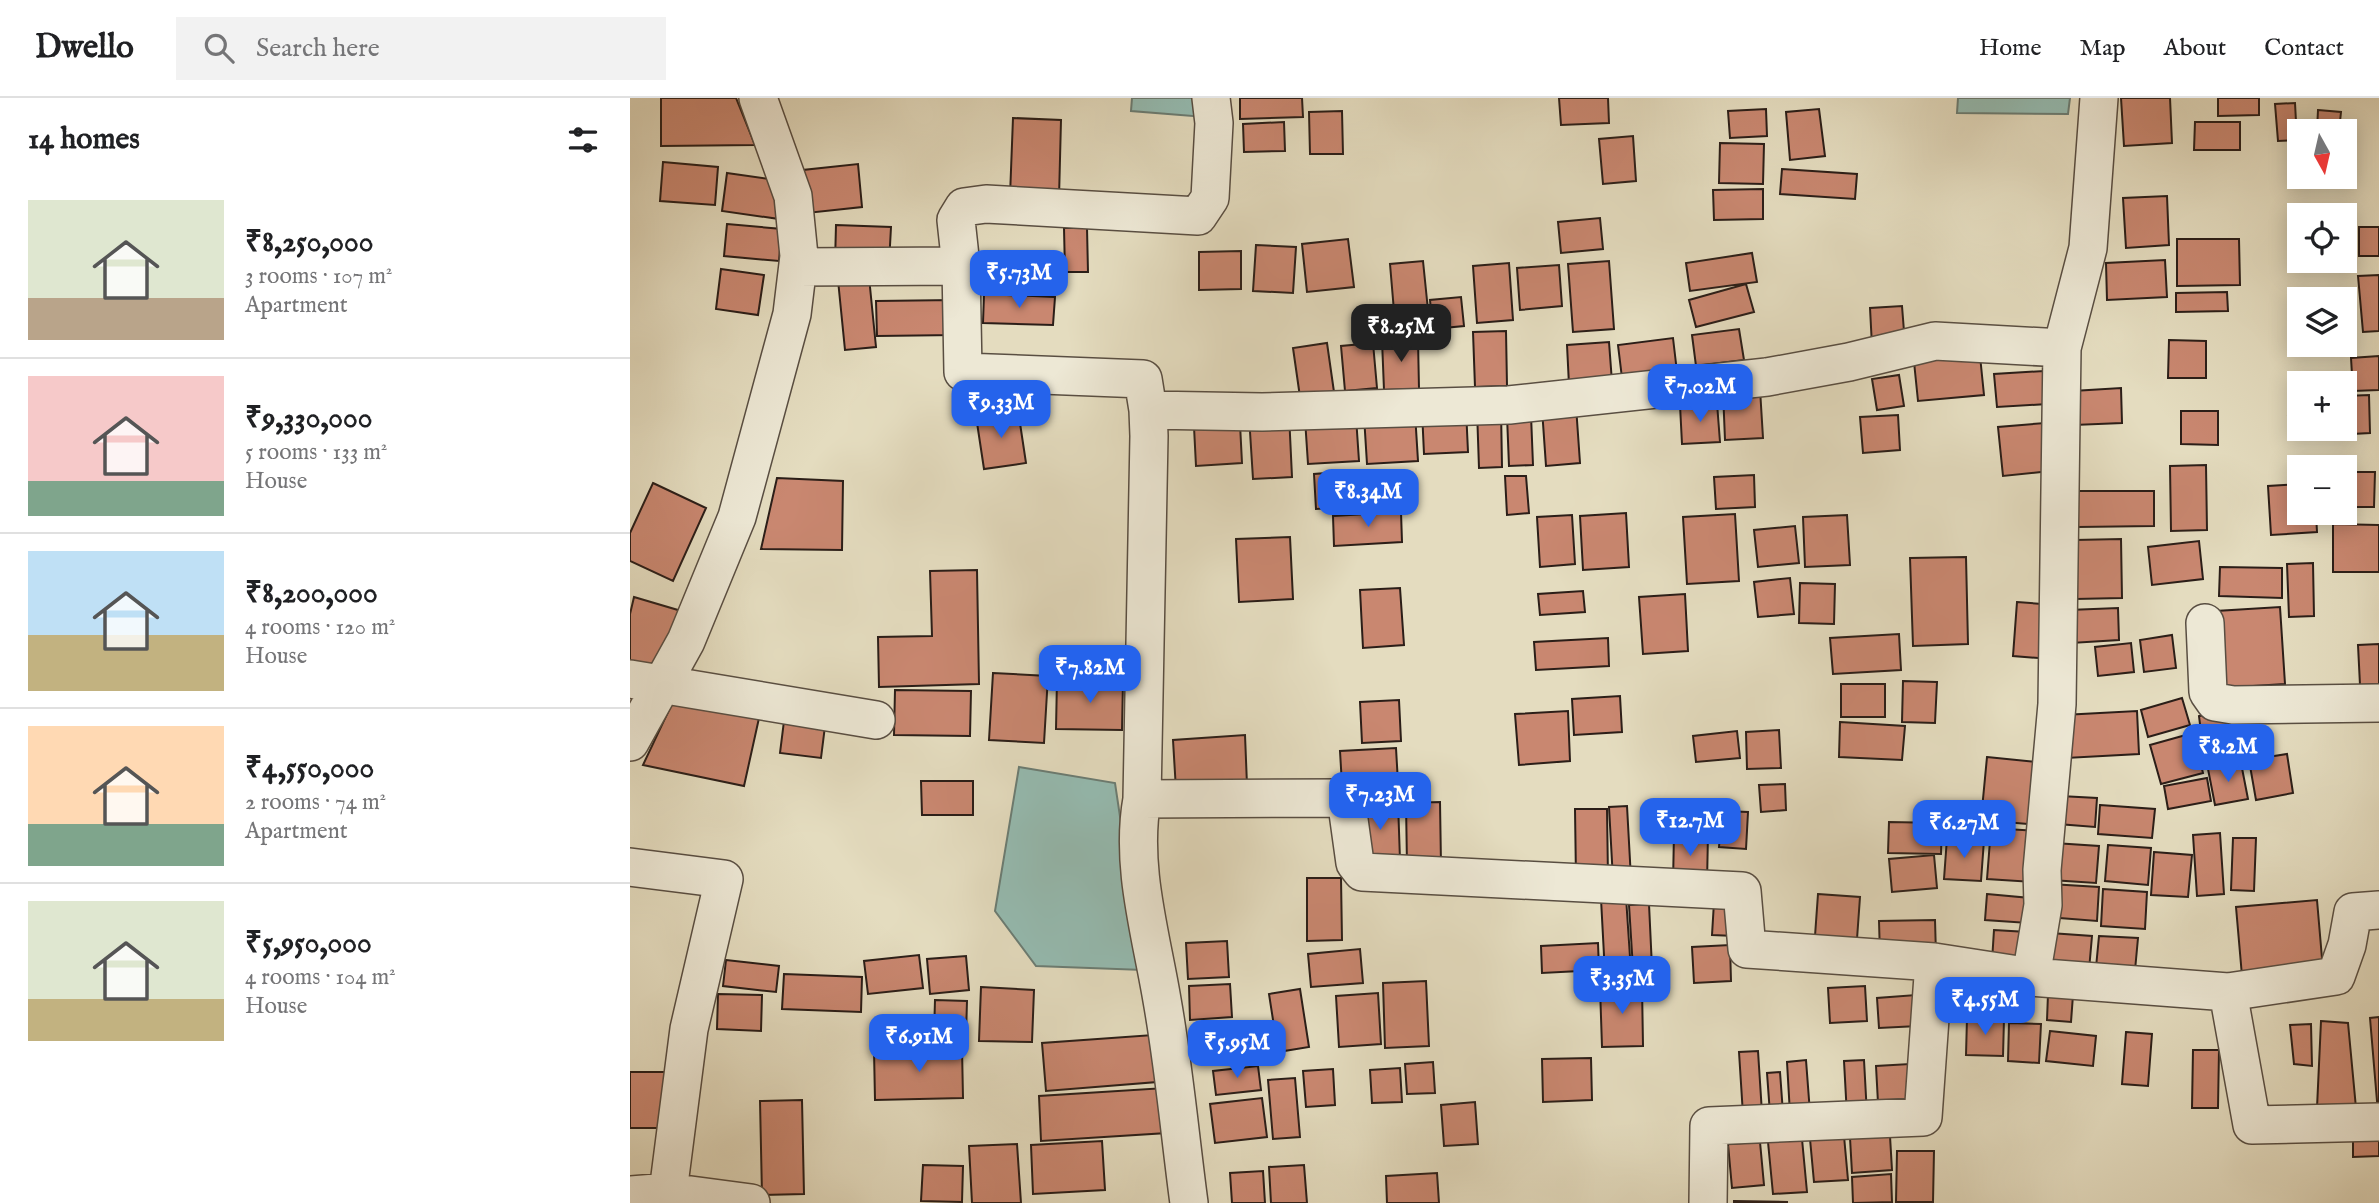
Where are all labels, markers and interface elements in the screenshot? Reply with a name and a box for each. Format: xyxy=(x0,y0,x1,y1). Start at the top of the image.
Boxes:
search box xyxy=(176,17,666,80)
text: Dwello xyxy=(35,27,134,69)
icon: search xyxy=(200,29,238,67)
text: Search here xyxy=(256,32,380,65)
text: Home xyxy=(1979,33,2042,64)
text: Map xyxy=(2080,33,2126,64)
text: About xyxy=(2164,33,2226,64)
text: Contact xyxy=(2264,33,2344,64)
north arrow xyxy=(2287,119,2357,189)
map controls xyxy=(2287,119,2357,525)
text: 14 homes xyxy=(28,121,140,159)
icon: filters xyxy=(564,121,602,159)
button: locate xyxy=(2287,203,2357,273)
text: ₹8,250,000 xyxy=(245,224,374,262)
icon: home xyxy=(84,228,168,312)
pin: ₹5.73M xyxy=(962,250,1076,310)
text: ₹5.73M xyxy=(986,258,1052,287)
text: 3 rooms · 107 m² xyxy=(245,262,393,291)
button: layers xyxy=(2287,287,2357,357)
text: Apartment xyxy=(245,291,348,320)
pin: ₹8.25M xyxy=(1344,304,1458,364)
text: ₹8.25M xyxy=(1367,312,1435,341)
pin: ₹7.02M xyxy=(1643,364,1757,424)
button: + xyxy=(2287,371,2357,441)
text: ₹7.02M xyxy=(1664,372,1736,401)
pin: ₹9.33M xyxy=(944,380,1058,440)
text: ₹9.33M xyxy=(968,388,1034,417)
text: ₹9,330,000 xyxy=(245,400,373,438)
icon: home xyxy=(84,404,168,488)
text: 5 rooms · 133 m² xyxy=(245,438,388,467)
button: − xyxy=(2287,455,2357,525)
text: House xyxy=(245,467,307,496)
pin: ₹8.34M xyxy=(1311,470,1425,529)
text: ₹8.34M xyxy=(1334,477,1402,506)
text: ₹8,200,000 xyxy=(245,575,378,613)
icon: home xyxy=(84,579,168,663)
text: 4 rooms · 120 m² xyxy=(245,613,395,642)
text: House xyxy=(245,642,307,671)
pin: ₹7.82M xyxy=(1033,646,1147,705)
text: ₹7.82M xyxy=(1055,653,1125,682)
pin: ₹8.2M xyxy=(2179,724,2277,784)
text: ₹8.2M xyxy=(2198,732,2258,761)
text: ₹4,550,000 xyxy=(245,750,374,788)
icon: home xyxy=(84,754,168,838)
pin: ₹7.23M xyxy=(1323,772,1437,832)
text: ₹7.23M xyxy=(1345,780,1415,809)
text: 2 rooms · 74 m² xyxy=(245,788,386,817)
pin: ₹12.7M xyxy=(1633,798,1747,858)
pin: ₹6.27M xyxy=(1907,800,2021,860)
text: ₹12.7M xyxy=(1656,806,1724,835)
text: ₹6.27M xyxy=(1929,808,1999,837)
text: Apartment xyxy=(245,817,348,846)
text: ₹5,950,000 xyxy=(245,925,372,963)
icon: home xyxy=(84,929,168,1013)
pin: ₹3.35M xyxy=(1565,956,1679,1016)
text: 4 rooms · 104 m² xyxy=(245,963,396,992)
text: ₹3.35M xyxy=(1589,964,1655,993)
pin: ₹4.55M xyxy=(1928,978,2042,1037)
text: ₹4.55M xyxy=(1951,985,2019,1014)
text: House xyxy=(245,992,307,1021)
pin: ₹6.91M xyxy=(862,1014,976,1074)
pin: ₹5.95M xyxy=(1180,1020,1294,1080)
text: ₹6.91M xyxy=(885,1022,953,1051)
text: ₹5.95M xyxy=(1204,1028,1270,1057)

